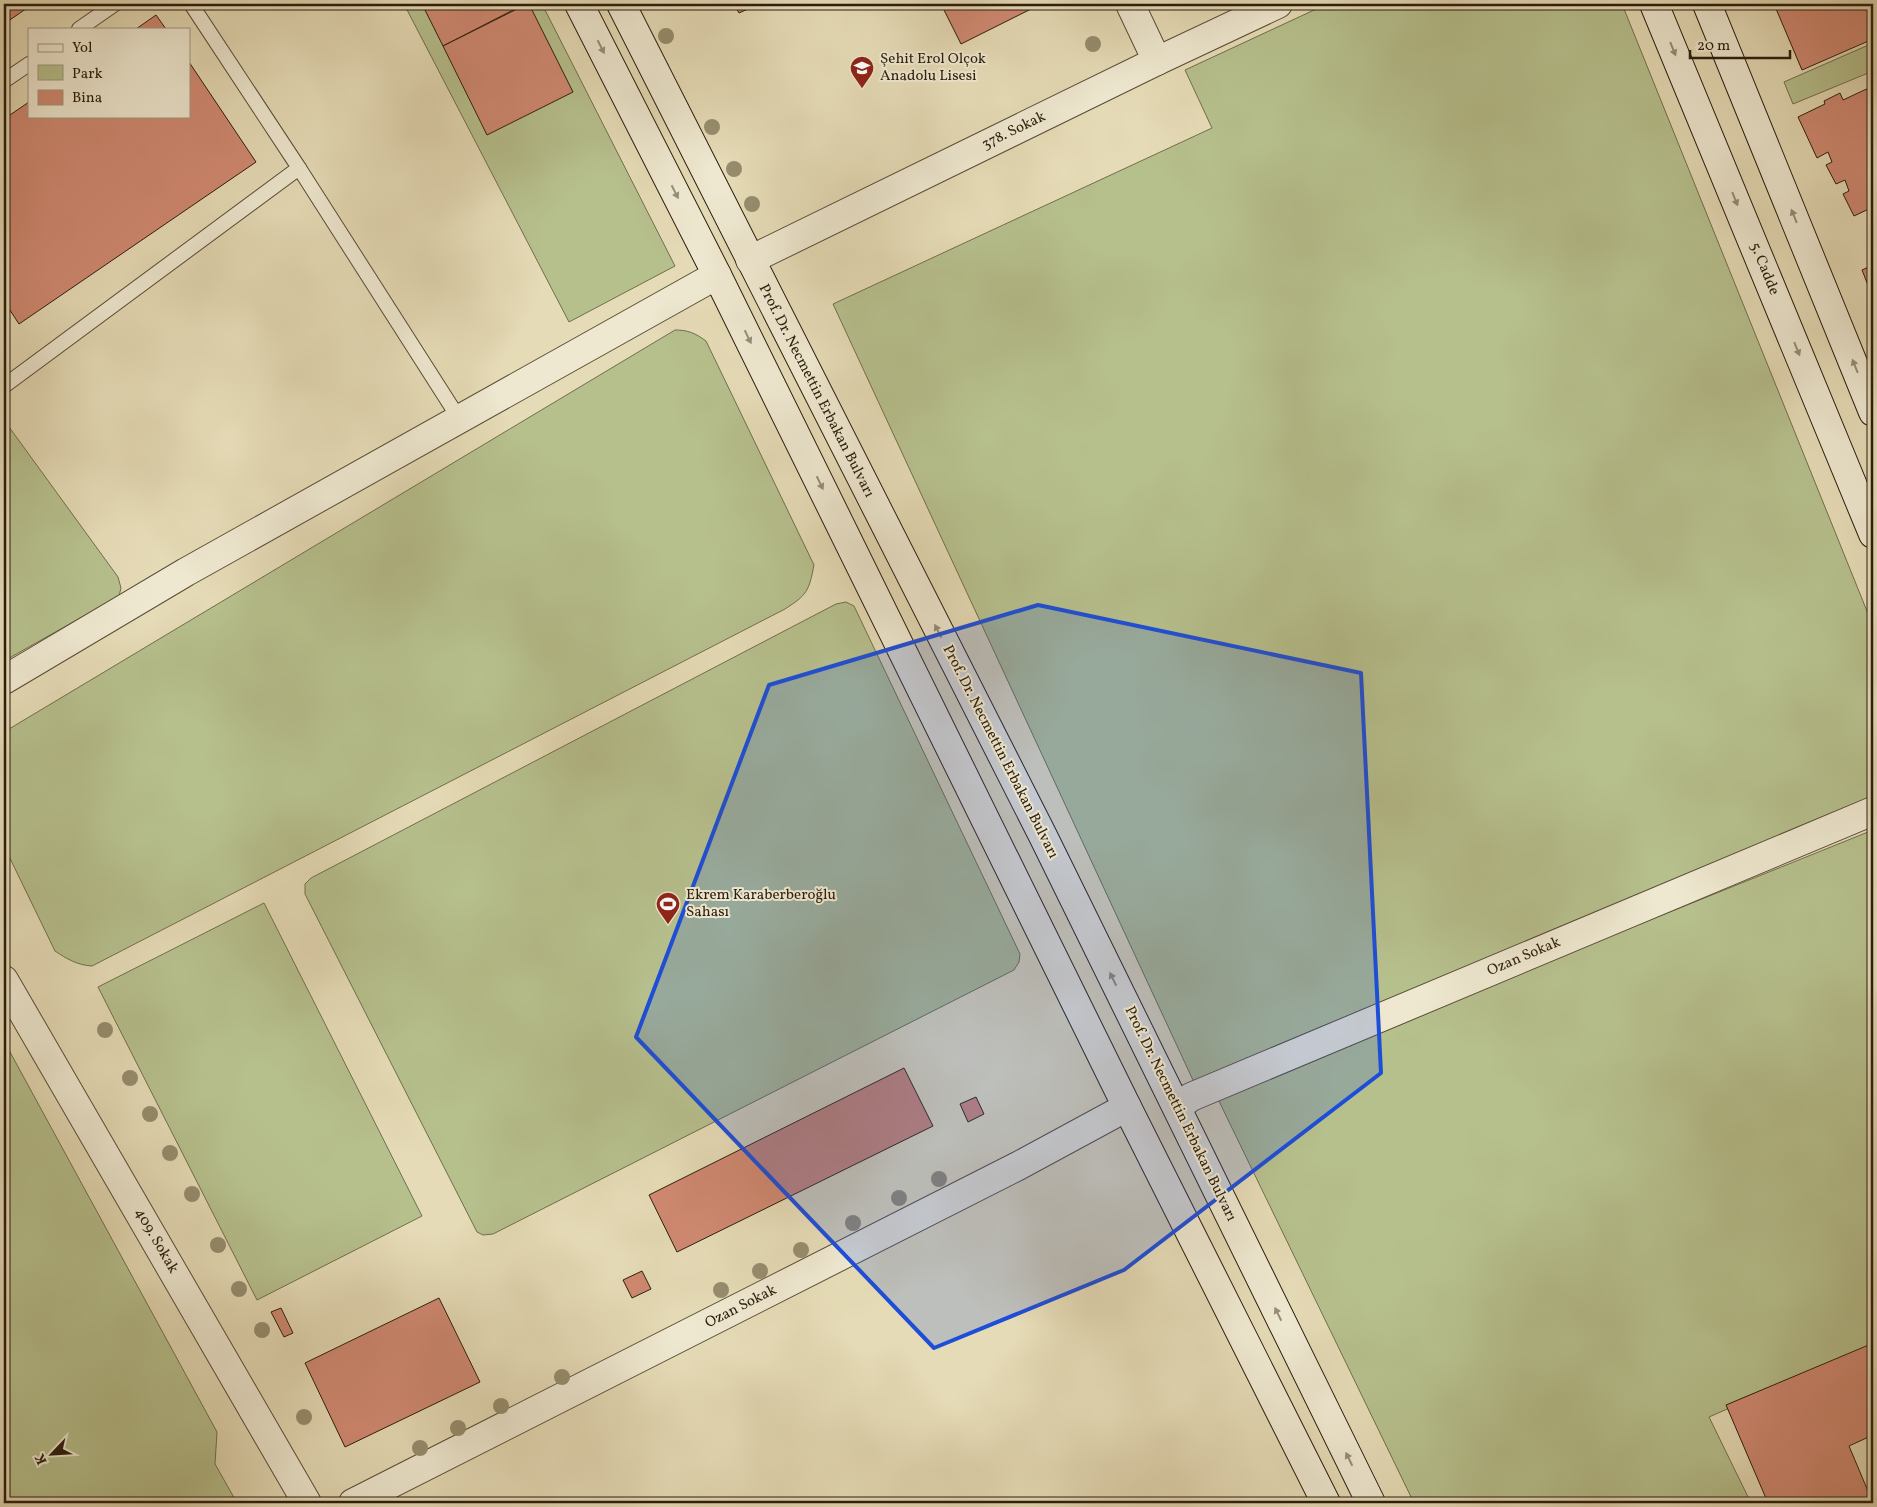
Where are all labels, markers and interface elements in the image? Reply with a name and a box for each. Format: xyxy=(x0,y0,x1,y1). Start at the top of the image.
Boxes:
legend xyxy=(28,28,190,118)
scale bar xyxy=(1690,28,1790,60)
text: 20 m xyxy=(1697,36,1730,57)
text: Yol xyxy=(72,38,92,59)
one-way arrow xyxy=(597,40,605,54)
one-way arrow xyxy=(1669,42,1677,57)
place label: Şehit Erol Olçok Anadolu Lisesi xyxy=(880,49,986,87)
school or university icon: Şehit Erol Olçok Anadolu Lisesi xyxy=(849,55,875,89)
text: Park xyxy=(72,64,103,85)
text: Bina xyxy=(72,88,102,109)
street label: 378. Sokak xyxy=(979,107,1049,155)
one-way arrow xyxy=(671,185,679,199)
one-way arrow xyxy=(1731,192,1739,207)
one-way arrow xyxy=(1789,209,1797,223)
street label: 5. Cadde xyxy=(1744,240,1784,298)
street label: Prof. Dr. Necmettin Erbakan Bulvarı xyxy=(753,281,879,501)
one-way arrow xyxy=(744,330,752,344)
one-way arrow xyxy=(1793,342,1801,356)
one-way arrow xyxy=(1851,359,1858,374)
one-way arrow xyxy=(816,476,824,490)
one-way arrow xyxy=(934,624,942,638)
street label: Prof. Dr. Necmettin Erbakan Bulvarı xyxy=(937,642,1063,862)
place label: Ekrem Karaberberoğlu Sahası xyxy=(686,885,836,923)
sports icon: Ekrem Karaberberoğlu Sahası xyxy=(655,891,681,925)
street label: Ozan Sokak xyxy=(1484,932,1564,982)
one-way arrow xyxy=(1109,972,1117,986)
street label: Prof. Dr. Necmettin Erbakan Bulvarı xyxy=(1119,1003,1241,1225)
street label: 409. Sokak xyxy=(129,1205,183,1277)
street label: Ozan Sokak xyxy=(702,1280,780,1334)
one-way arrow xyxy=(1274,1306,1282,1321)
north arrow xyxy=(28,1430,78,1480)
text: K xyxy=(31,1450,52,1467)
one-way arrow xyxy=(1345,1452,1354,1467)

